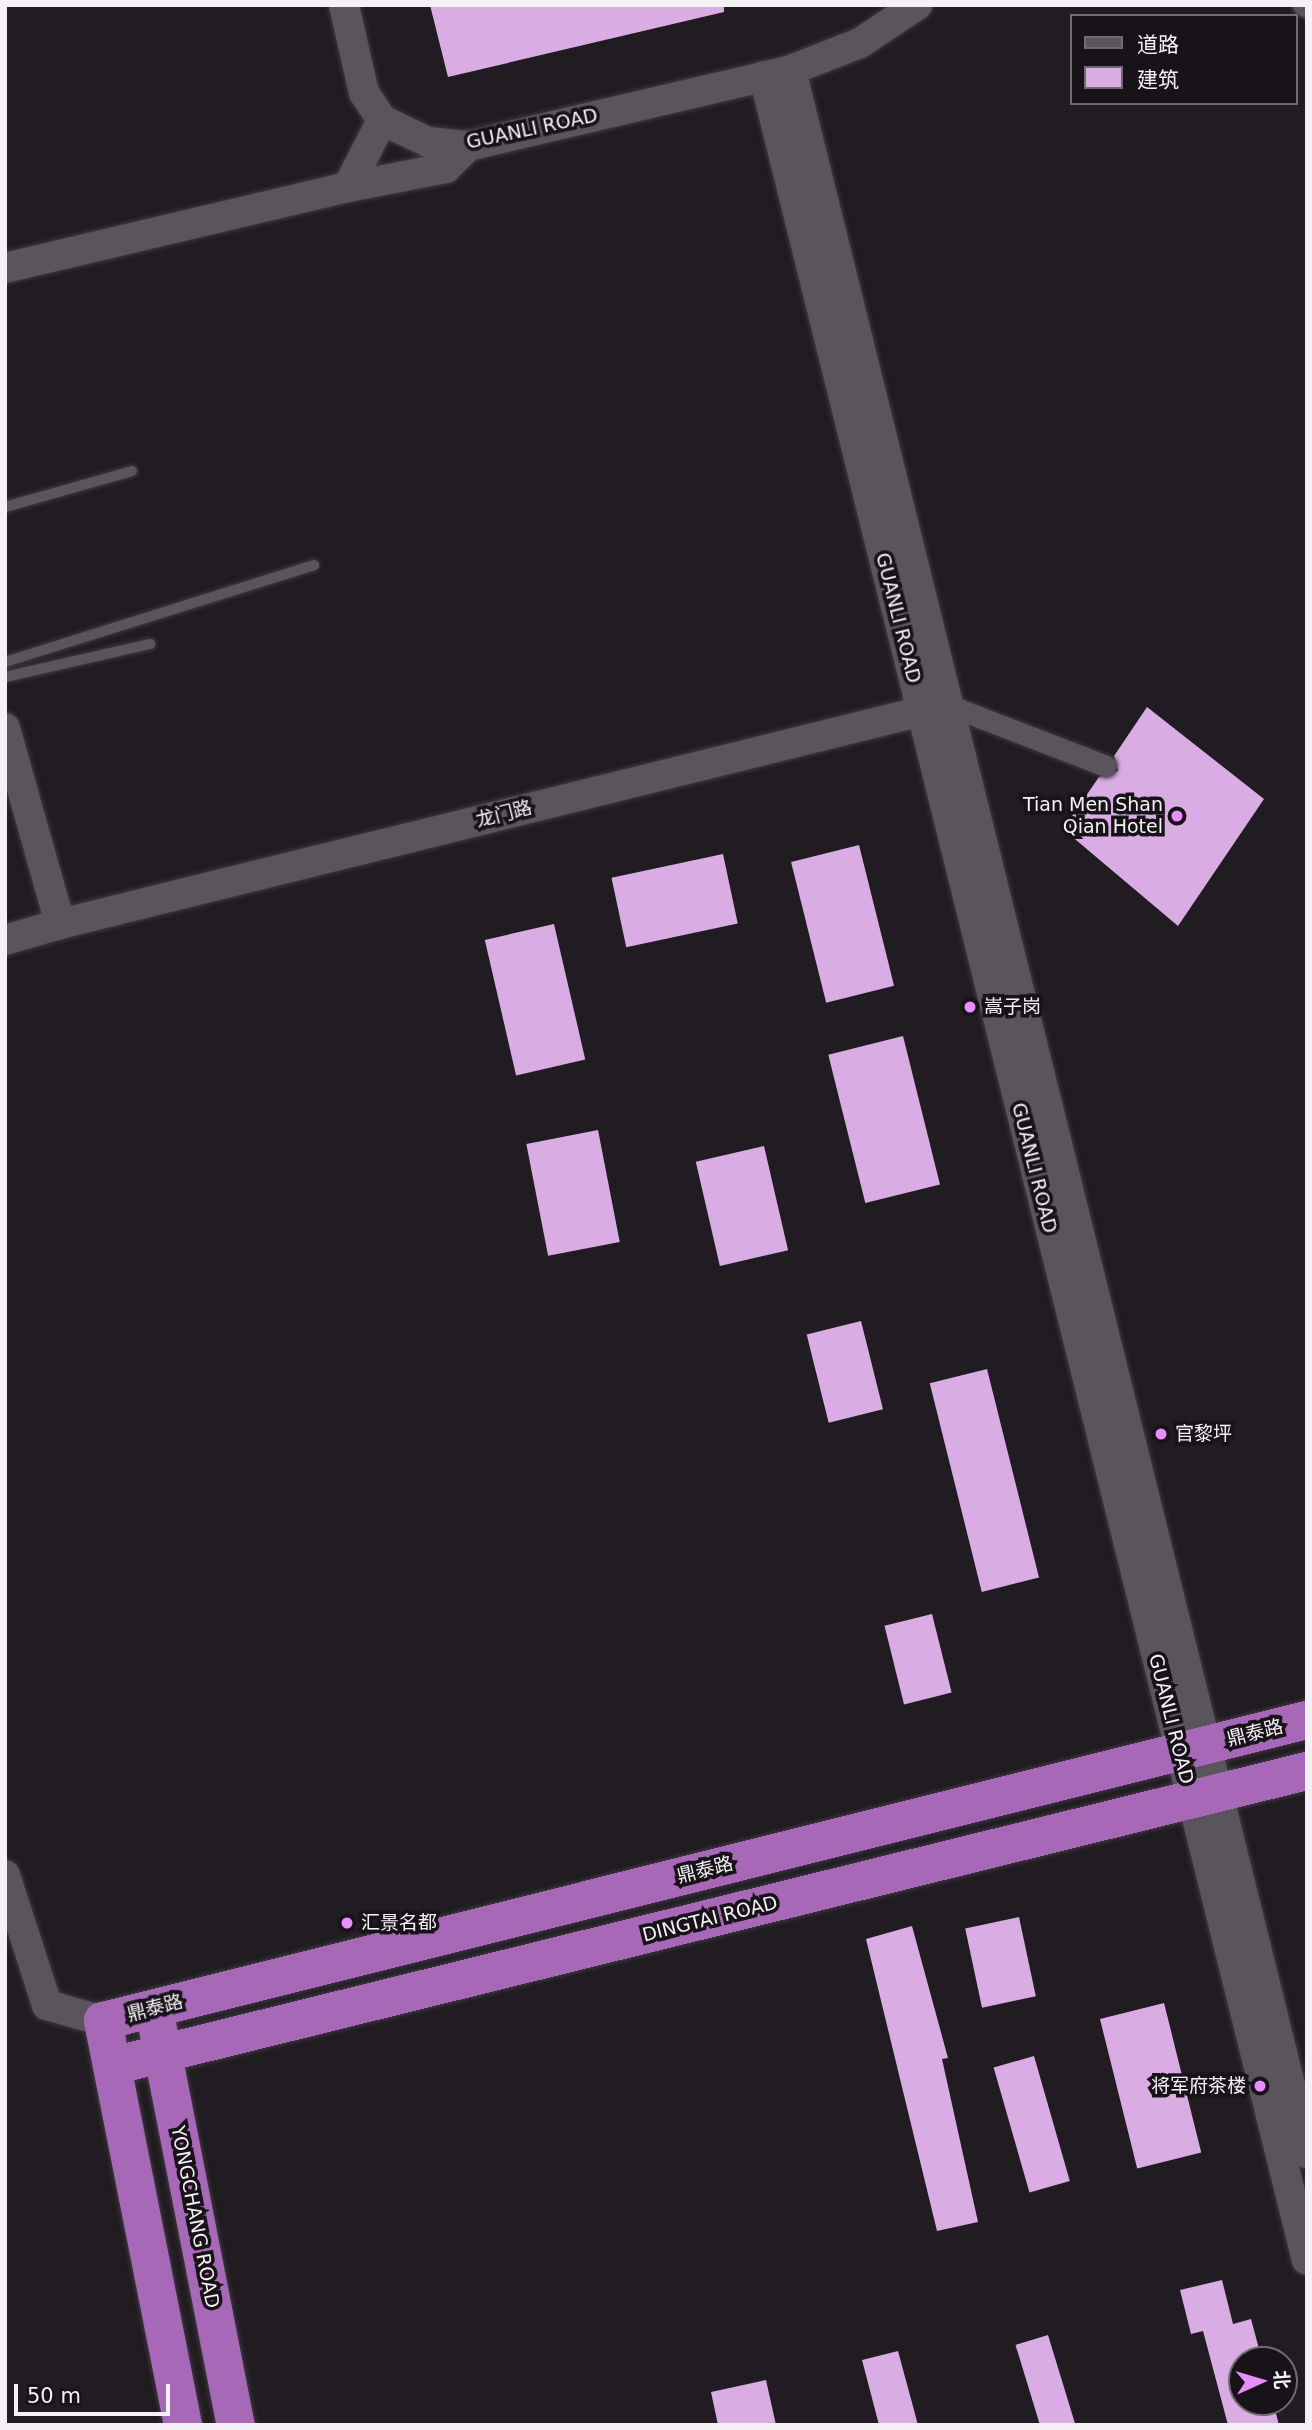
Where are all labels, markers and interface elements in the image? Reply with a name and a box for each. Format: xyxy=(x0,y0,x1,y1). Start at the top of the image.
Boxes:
legend xyxy=(1070,14,1298,105)
text: 道路 xyxy=(1137,33,1179,57)
text: 建筑 xyxy=(1137,68,1179,92)
street label: GUANLI ROAD xyxy=(464,104,600,154)
street label: GUANLI ROAD xyxy=(871,550,925,686)
place label: Tian Men Shan Qian Hotel xyxy=(1023,794,1163,838)
street label: 龙门路 xyxy=(474,796,534,832)
marker: Tian Men Shan Qian Hotel xyxy=(1169,808,1185,824)
place label: 嵩子岗 xyxy=(984,996,1041,1018)
marker: 嵩子岗 xyxy=(962,999,978,1015)
street label: GUANLI ROAD xyxy=(1007,1100,1061,1236)
place label: 官黎坪 xyxy=(1175,1423,1232,1445)
marker: 官黎坪 xyxy=(1153,1426,1169,1442)
street label: GUANLI ROAD xyxy=(1144,1651,1198,1787)
street label: 鼎泰路 xyxy=(1225,1715,1285,1751)
street label: 鼎泰路 xyxy=(675,1852,735,1888)
street label: DINGTAI ROAD xyxy=(640,1891,780,1947)
place label: 汇景名都 xyxy=(361,1912,437,1934)
marker: 汇景名都 xyxy=(339,1915,355,1931)
street label: 鼎泰路 xyxy=(125,1990,185,2026)
place label: 将军府茶楼 xyxy=(1151,2075,1246,2097)
marker: 将军府茶楼 xyxy=(1252,2078,1268,2094)
street label: YONGCHANG ROAD xyxy=(166,2124,224,2310)
north arrow xyxy=(1228,2346,1298,2416)
text: 北 xyxy=(1270,2369,1294,2390)
scale bar xyxy=(18,2370,173,2414)
text: 50 m xyxy=(27,2384,81,2408)

